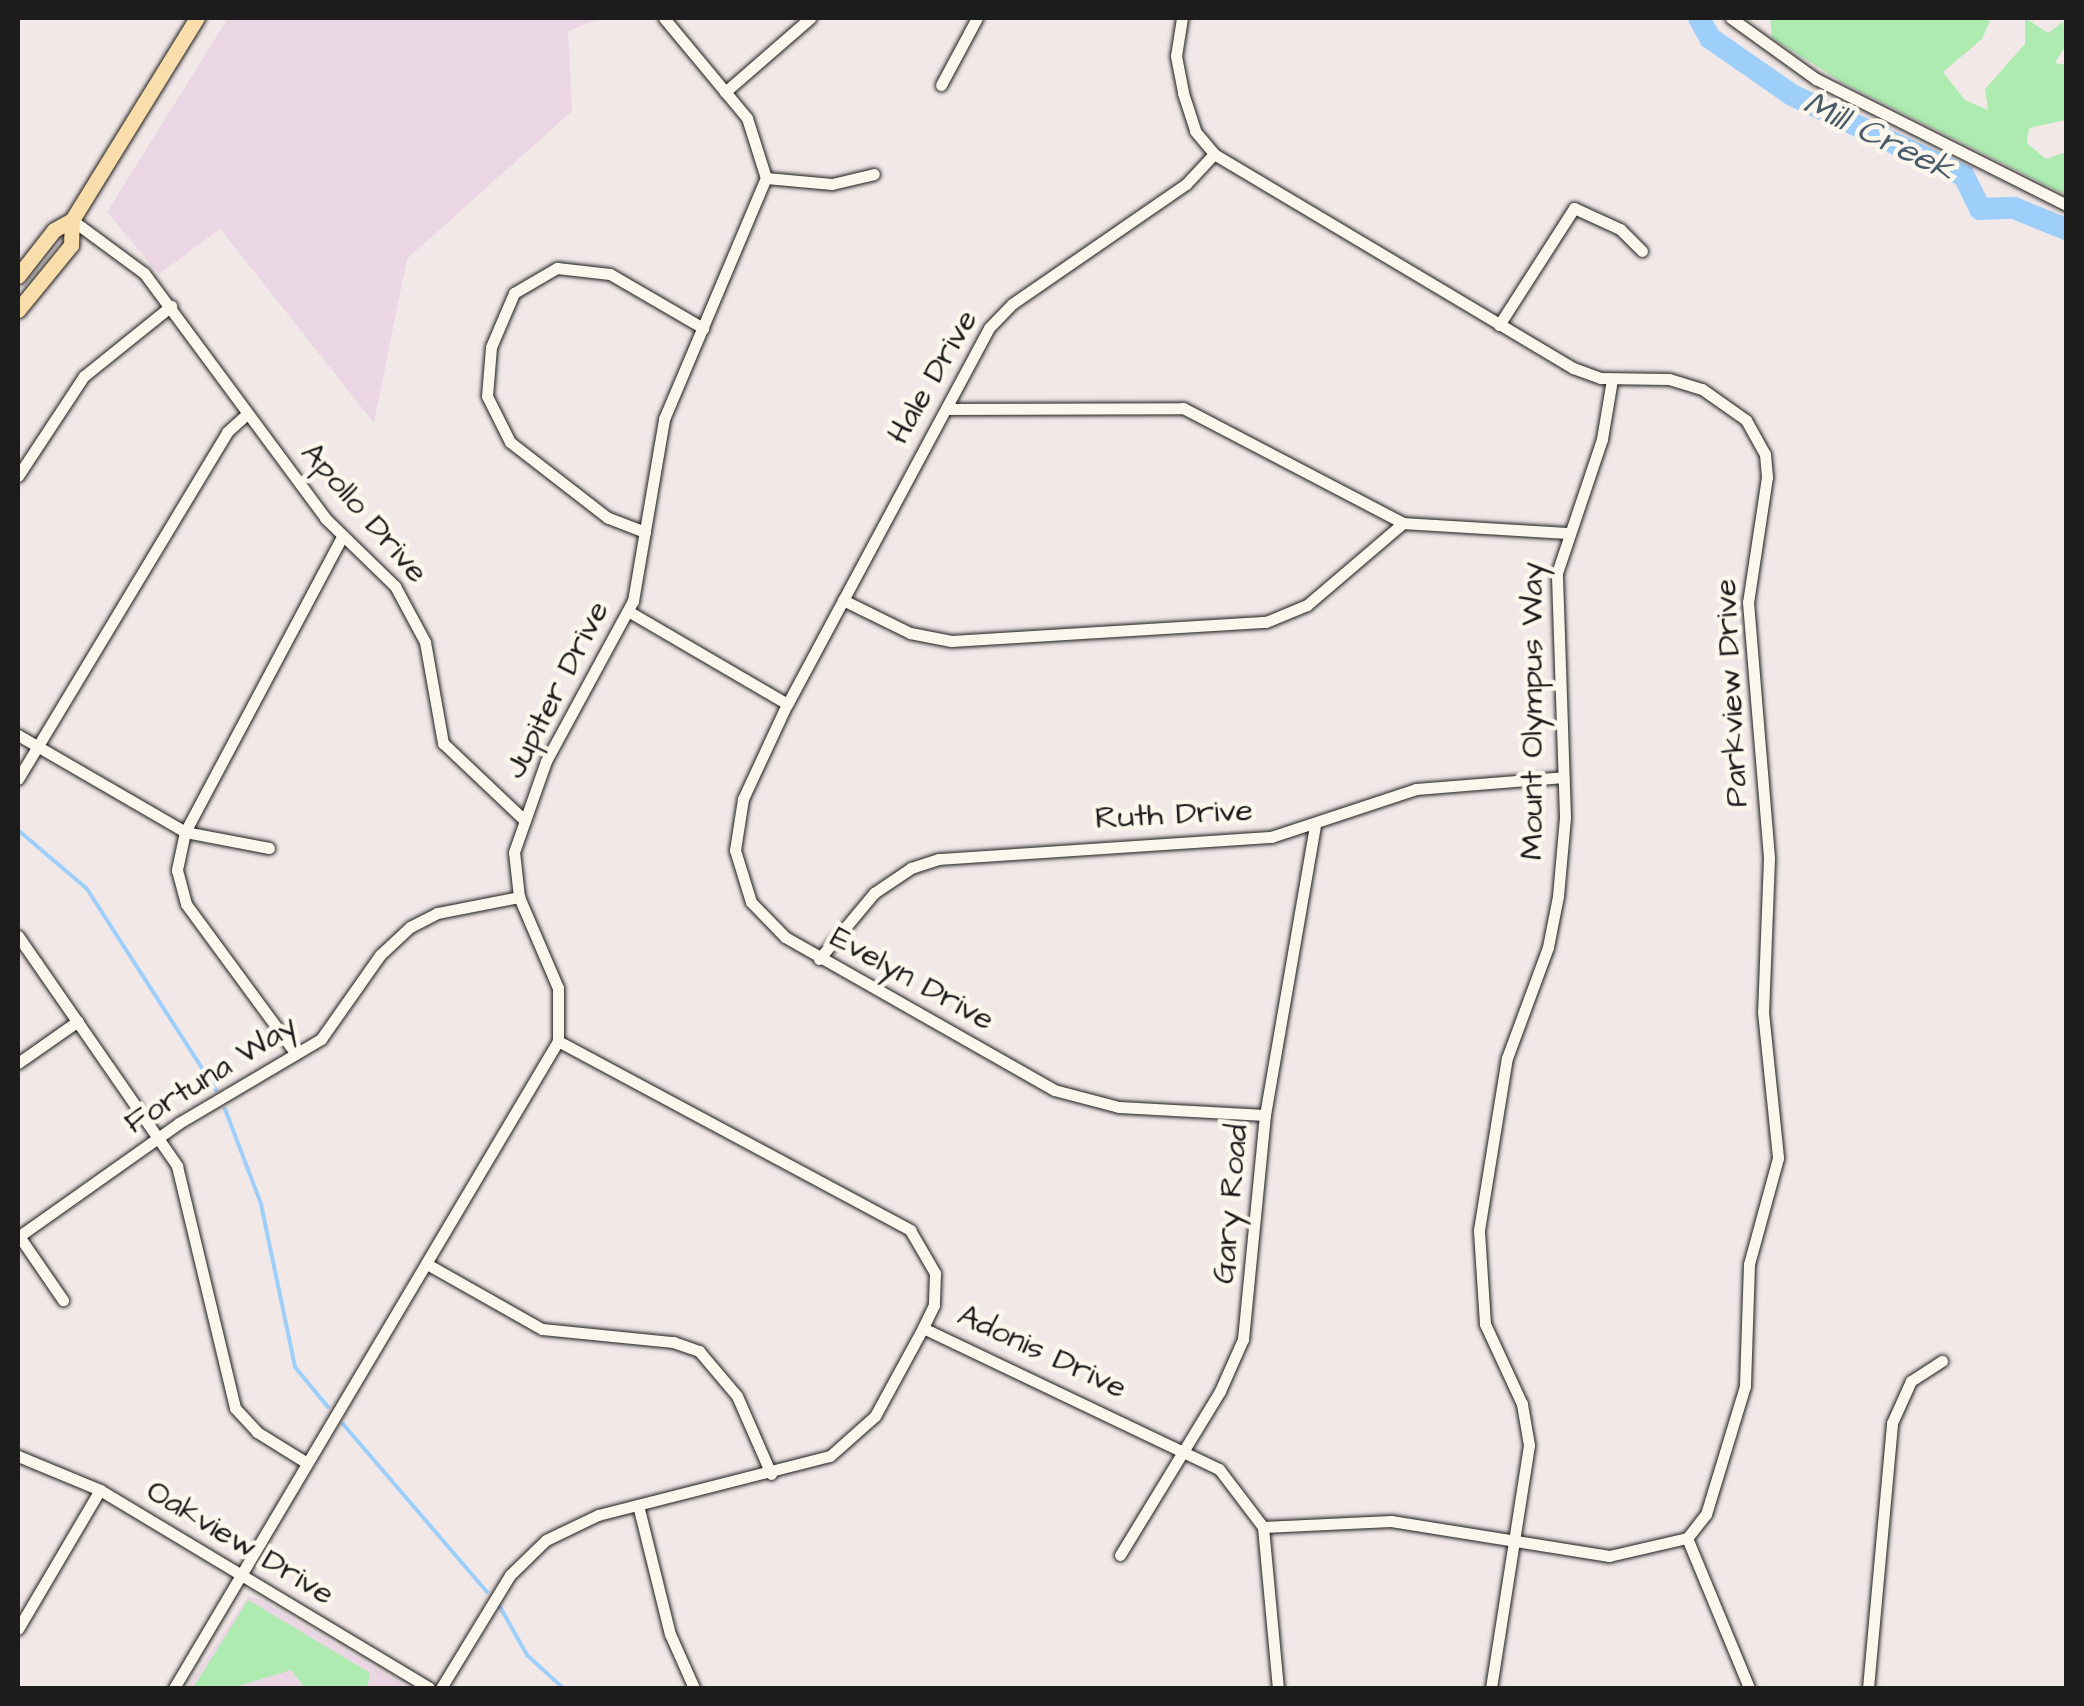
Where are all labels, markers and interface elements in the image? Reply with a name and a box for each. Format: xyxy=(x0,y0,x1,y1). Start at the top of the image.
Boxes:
water label: Mill Creek xyxy=(1797,82,1961,192)
street label: Hale Drive xyxy=(879,303,987,451)
street label: Apollo Drive xyxy=(292,435,436,591)
street label: Mount Olympus Way xyxy=(1514,562,1552,860)
street label: Parkview Drive xyxy=(1707,578,1757,808)
street label: Jupiter Drive xyxy=(496,595,618,785)
street label: Ruth Drive xyxy=(1094,792,1254,838)
street label: Evelyn Drive xyxy=(823,918,1001,1040)
street label: Fortuna Way xyxy=(118,1007,304,1143)
street label: Gary Road xyxy=(1205,1123,1257,1285)
street label: Adonis Drive xyxy=(952,1296,1132,1408)
street label: Oakview Drive xyxy=(139,1472,341,1614)

